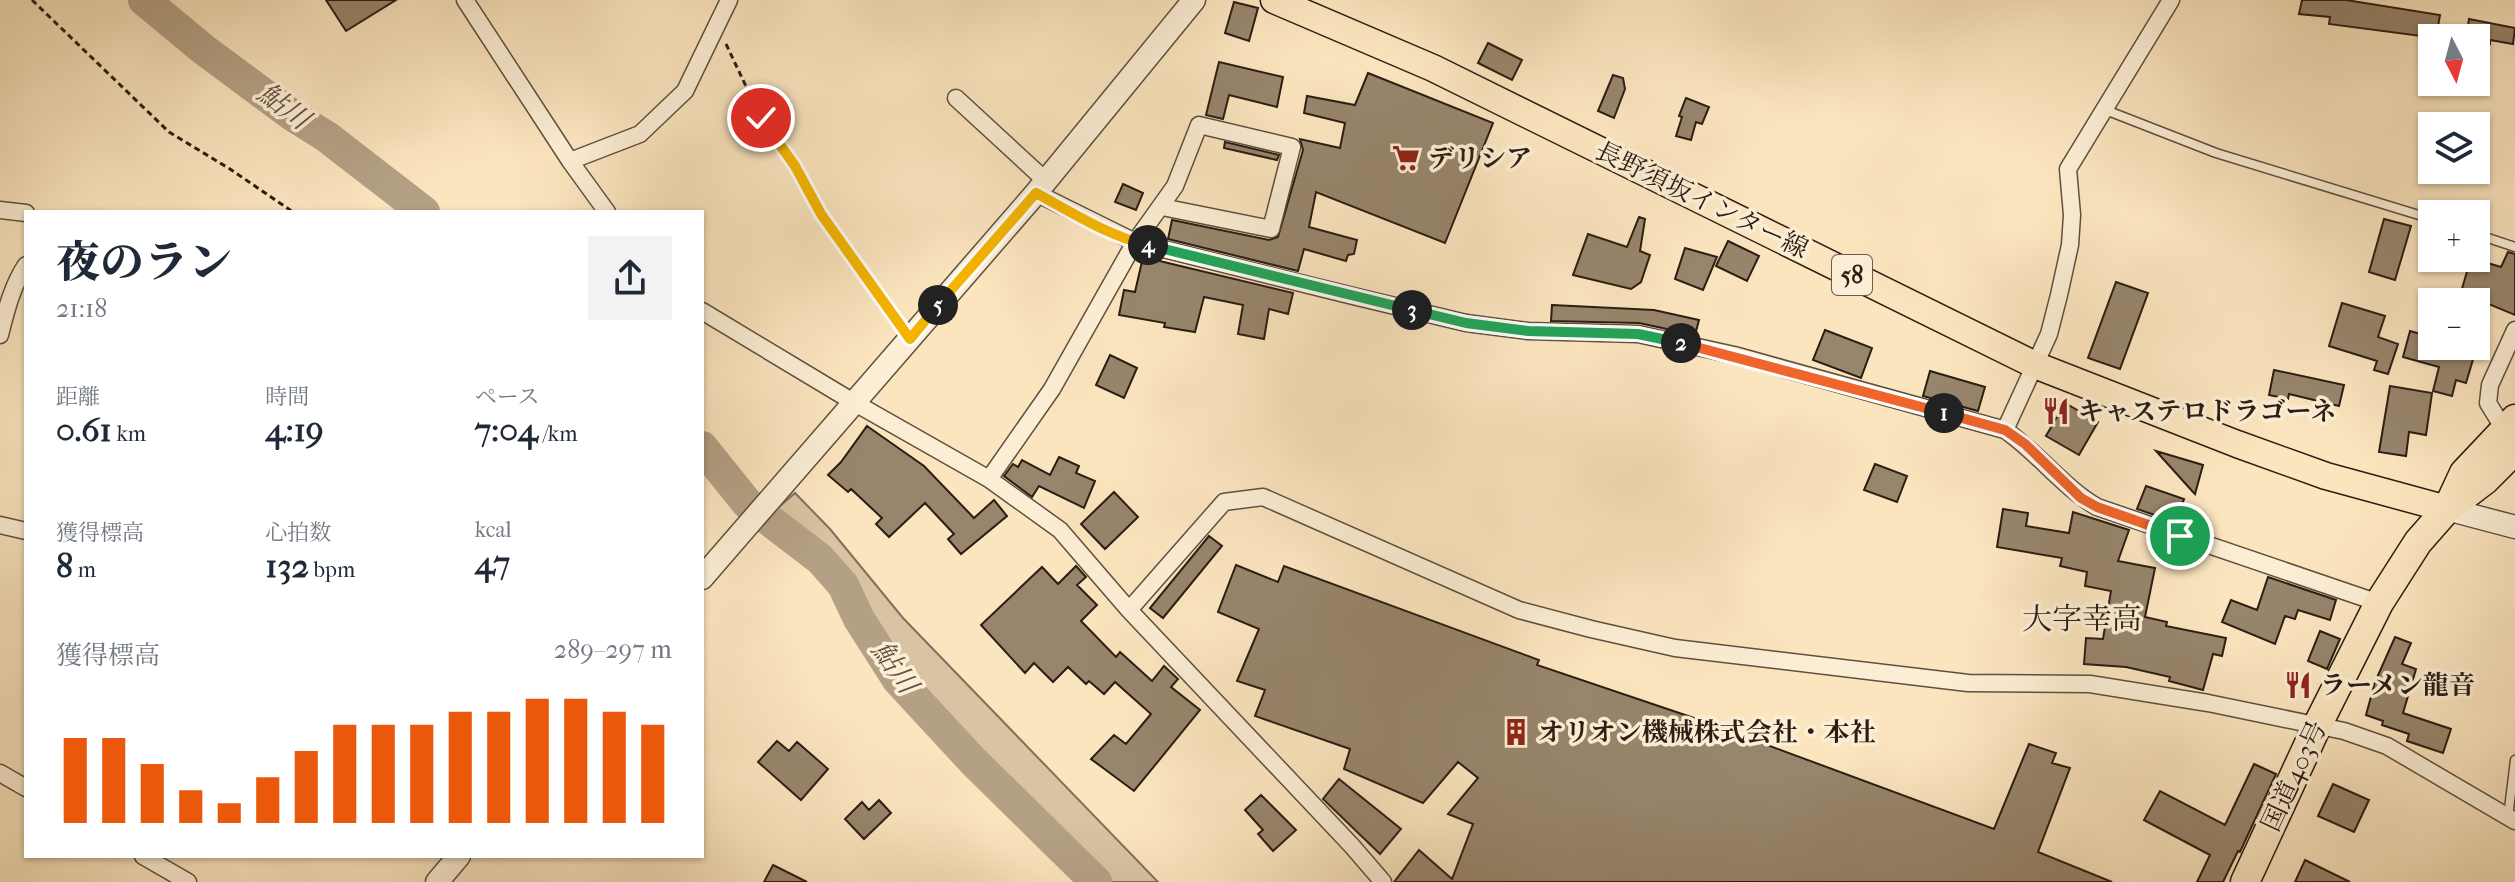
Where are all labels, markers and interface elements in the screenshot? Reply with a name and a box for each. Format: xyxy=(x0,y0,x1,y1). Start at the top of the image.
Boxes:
north arrow xyxy=(2418,24,2490,96)
map controls xyxy=(2418,24,2490,360)
water label: 鮎川 xyxy=(252,76,319,138)
pin xyxy=(727,84,795,152)
icon: check xyxy=(739,96,783,140)
button: layers xyxy=(2418,112,2490,184)
street label: 長野須坂インター線 xyxy=(1591,135,1813,265)
supermarket icon: デリシア xyxy=(1391,143,1421,173)
place label: デリシア xyxy=(1428,143,1532,174)
button: + xyxy=(2418,200,2490,272)
pin: 4 xyxy=(1128,225,1168,265)
text: 4 xyxy=(1142,232,1155,258)
button: share xyxy=(588,236,672,320)
text: 夜のラン xyxy=(56,237,232,288)
road number: 58 xyxy=(1832,255,1872,295)
pin: 5 xyxy=(918,285,958,325)
button: − xyxy=(2418,288,2490,360)
pin: 3 xyxy=(1392,290,1432,330)
text: 5 xyxy=(933,292,943,318)
text: 21:18 xyxy=(56,293,107,324)
text: 3 xyxy=(1407,297,1417,323)
pin: 2 xyxy=(1661,323,1701,363)
text: 2 xyxy=(1675,330,1687,356)
text: 距離 xyxy=(56,384,100,410)
text: 時間 xyxy=(265,384,309,410)
text: ペース xyxy=(475,384,540,410)
pin: 1 xyxy=(1924,393,1964,433)
restaurant icon: キャステロドラゴーネ xyxy=(2041,396,2071,426)
place label: キャステロドラゴーネ xyxy=(2078,396,2336,427)
text: 1 xyxy=(1940,400,1948,426)
text: 0.61 xyxy=(56,410,112,450)
text: 4:19 xyxy=(265,410,324,450)
text: 7:04 xyxy=(475,410,538,450)
text: km xyxy=(112,421,146,447)
text: /km xyxy=(538,421,577,447)
pin xyxy=(2146,502,2214,570)
icon: arrive xyxy=(2158,514,2202,558)
text: kcal xyxy=(475,517,512,543)
text: 獲得標高 xyxy=(56,520,144,546)
text: 心拍数 xyxy=(265,520,331,546)
text: 47 xyxy=(475,543,510,583)
text: 8 xyxy=(56,546,73,586)
text: 132 xyxy=(265,546,309,586)
text: m xyxy=(73,557,96,583)
text: bpm xyxy=(309,557,355,583)
district label: 大字幸高 xyxy=(2022,602,2142,637)
text: 289–297 m xyxy=(554,634,672,665)
water label: 鮎川 xyxy=(865,635,926,702)
text: 獲得標高 xyxy=(56,640,160,671)
restaurant icon: ラーメン龍音 xyxy=(2283,670,2313,700)
place label: ラーメン龍音 xyxy=(2320,670,2475,701)
street label: 国道403号 xyxy=(2255,716,2333,836)
building icon: オリオン機械株式会社・本社 xyxy=(1501,717,1531,747)
place label: オリオン機械株式会社・本社 xyxy=(1538,717,1876,748)

